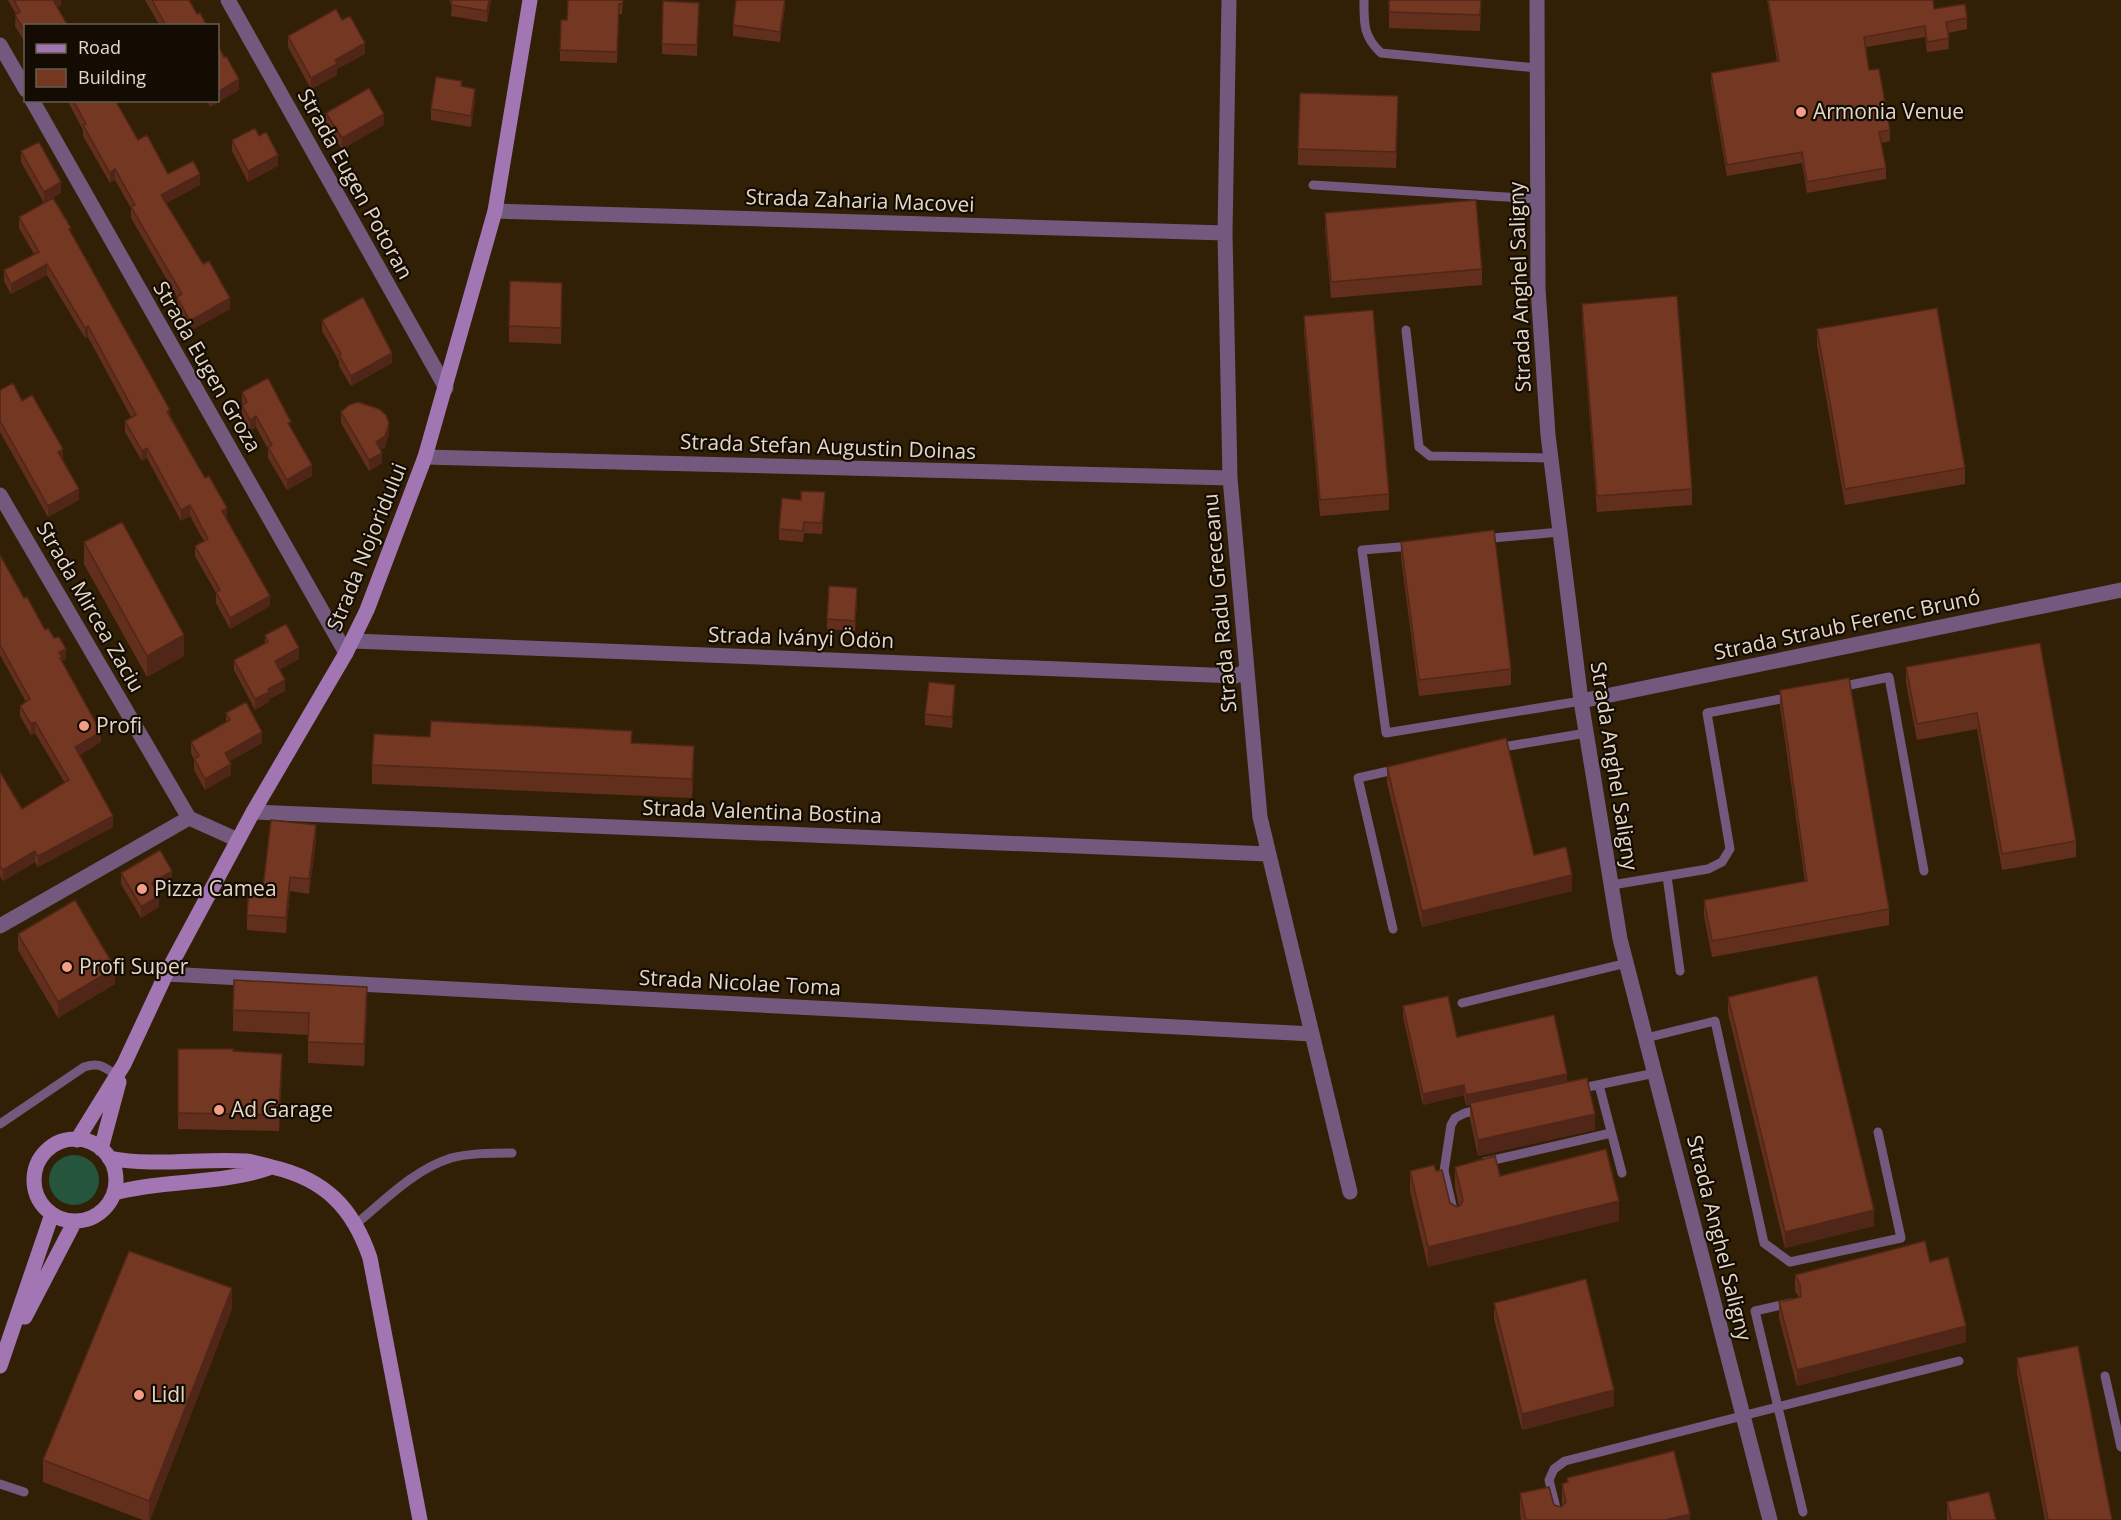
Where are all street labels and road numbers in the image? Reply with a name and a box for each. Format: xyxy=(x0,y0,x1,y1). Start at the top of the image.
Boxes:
street label: Strada Eugen Potoran xyxy=(292,83,420,284)
street label: Strada Anghel Saligny xyxy=(1501,181,1537,393)
street label: Strada Zaharia Macovei xyxy=(745,182,975,218)
street label: Strada Eugen Groza xyxy=(147,276,268,457)
street label: Strada Stefan Augustin Doinas xyxy=(679,427,977,465)
street label: Strada Nojoridului xyxy=(320,459,413,635)
street label: Strada Radu Greceanu xyxy=(1195,492,1243,714)
street label: Strada Mircea Zaciu xyxy=(31,516,151,697)
street label: Strada Straub Ferenc Brunó xyxy=(1711,582,1983,666)
street label: Strada Iványi Ödön xyxy=(708,620,895,654)
street label: Strada Anghel Saligny xyxy=(1585,660,1645,873)
street label: Strada Valentina Bostina xyxy=(642,793,882,829)
street label: Strada Nicolae Toma xyxy=(638,963,842,1001)
street label: Strada Anghel Saligny xyxy=(1681,1132,1759,1344)

